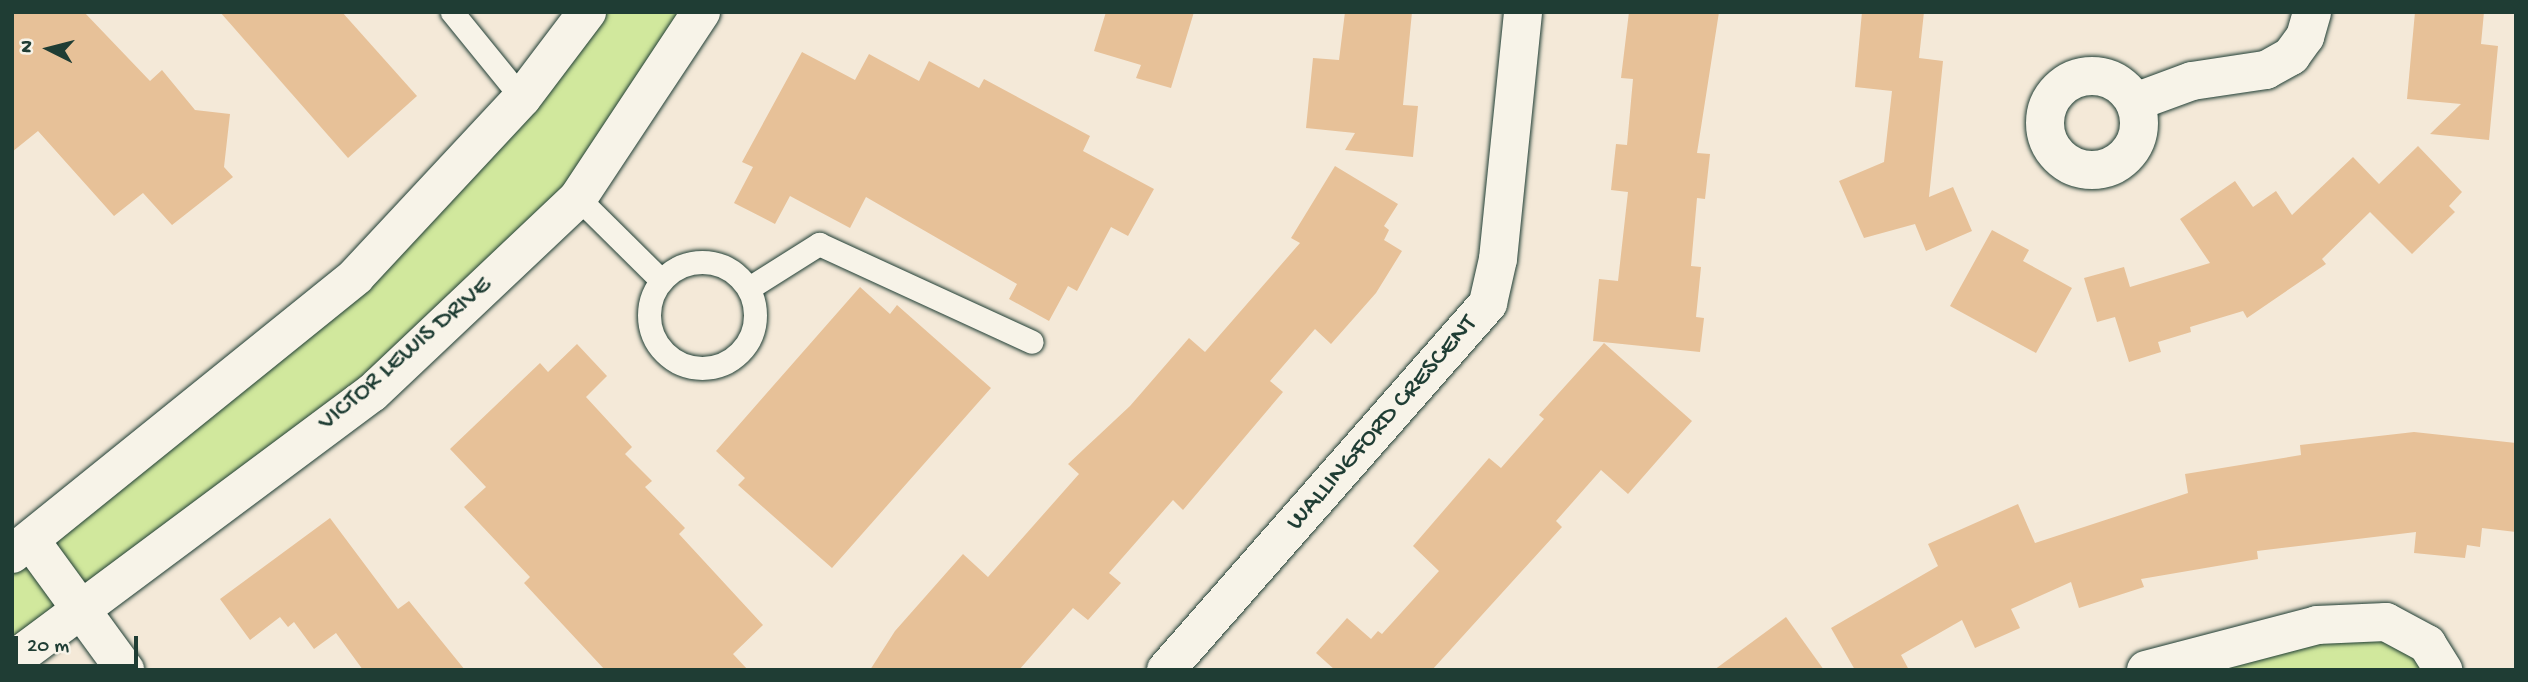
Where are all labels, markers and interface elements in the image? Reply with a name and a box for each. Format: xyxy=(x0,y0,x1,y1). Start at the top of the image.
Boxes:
north arrow xyxy=(14,14,84,84)
text: N xyxy=(16,39,40,54)
street label: VICTOR LEWIS DRIVE xyxy=(313,271,499,439)
street label: WALLINGFORD CRESCENT xyxy=(1281,310,1485,538)
scale bar xyxy=(18,622,142,666)
text: 20 m xyxy=(27,635,69,660)

